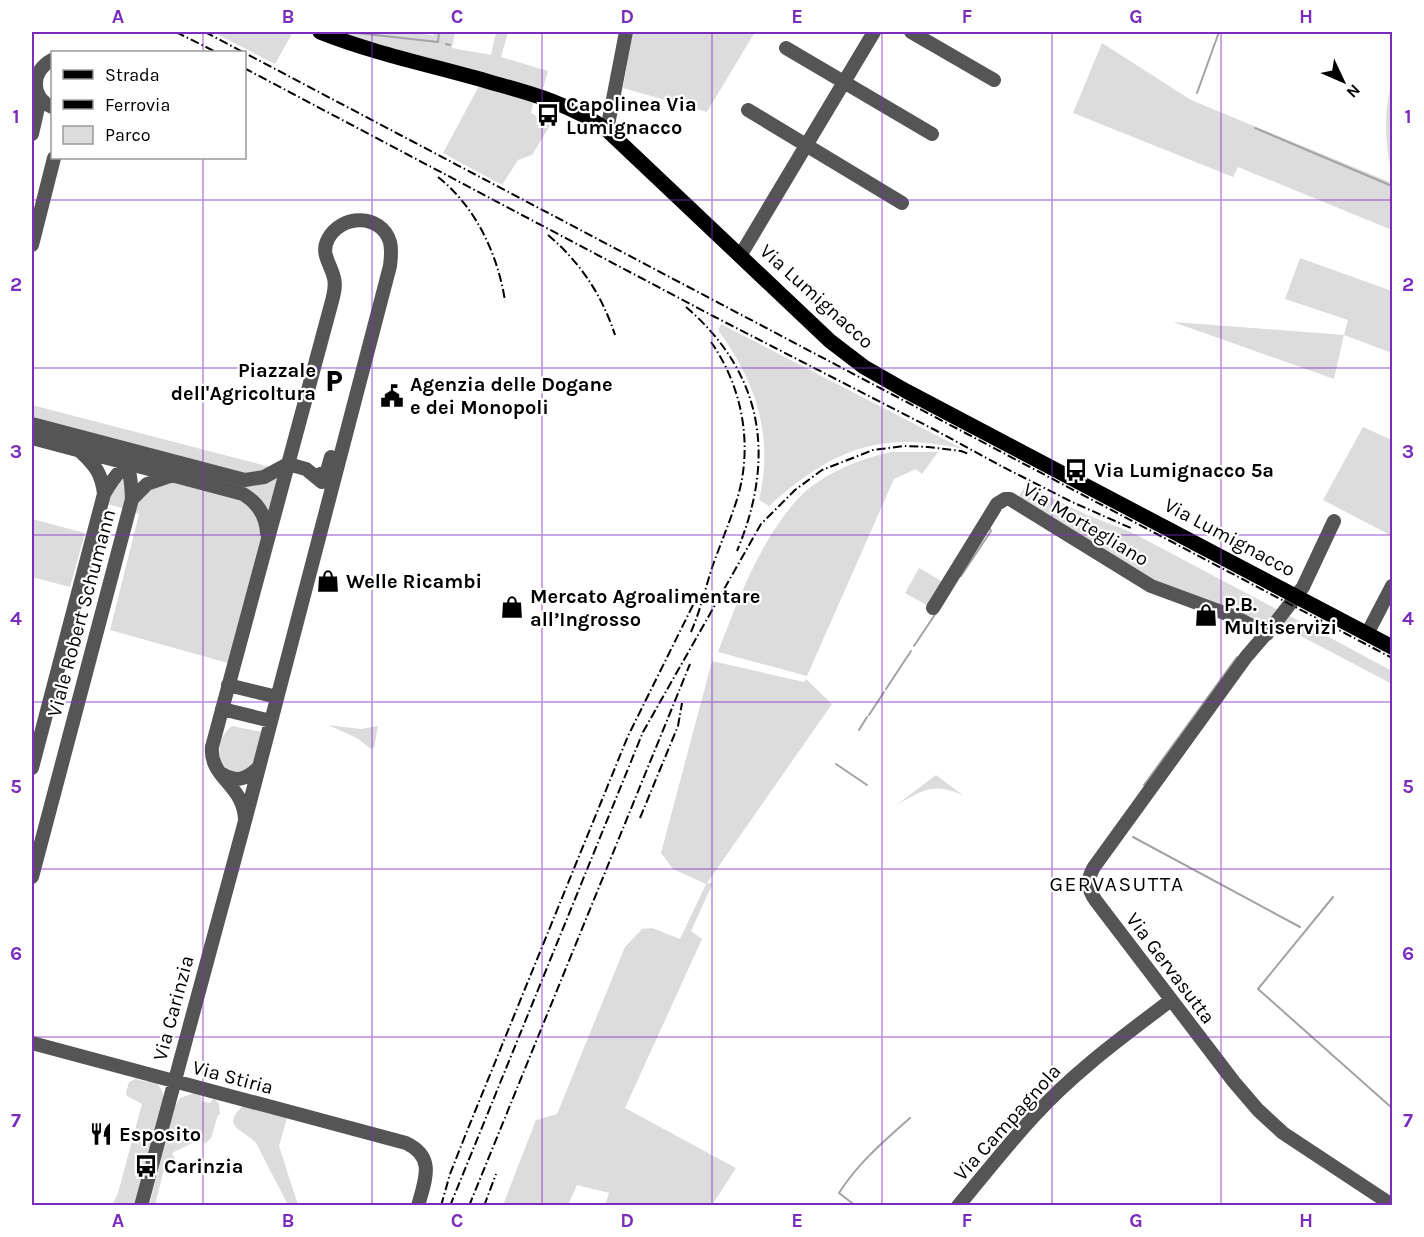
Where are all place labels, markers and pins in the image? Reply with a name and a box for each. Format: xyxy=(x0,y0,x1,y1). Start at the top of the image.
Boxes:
place label: Capolinea Via Lumignacco xyxy=(566,93,697,139)
bus stop icon: Capolinea Via Lumignacco xyxy=(535,102,561,128)
place label: Piazzale dell'Agricoltura xyxy=(171,359,316,405)
parking icon: Piazzale dell'Agricoltura xyxy=(321,368,347,394)
place label: Agenzia delle Dogane e dei Monopoli xyxy=(410,373,613,419)
public building icon: Agenzia delle Dogane e dei Monopoli xyxy=(379,383,405,409)
bus stop icon: Via Lumignacco 5ª xyxy=(1063,457,1089,483)
place label: Via Lumignacco 5ª xyxy=(1094,459,1274,482)
shop icon: Welle Ricambi xyxy=(315,568,341,594)
place label: Welle Ricambi xyxy=(346,570,482,593)
place label: Mercato Agroalimentare all’Ingrosso xyxy=(530,585,760,631)
place label: P.B. Multiservizi xyxy=(1224,593,1337,639)
shop icon: Mercato Agroalimentare all’Ingrosso xyxy=(499,594,525,620)
shop icon: P.B. Multiservizi xyxy=(1193,602,1219,628)
restaurant icon: Esposito xyxy=(88,1121,114,1147)
place label: Esposito xyxy=(119,1123,201,1146)
bus stop icon: Carinzia xyxy=(133,1153,159,1179)
place label: Carinzia xyxy=(164,1155,243,1178)

